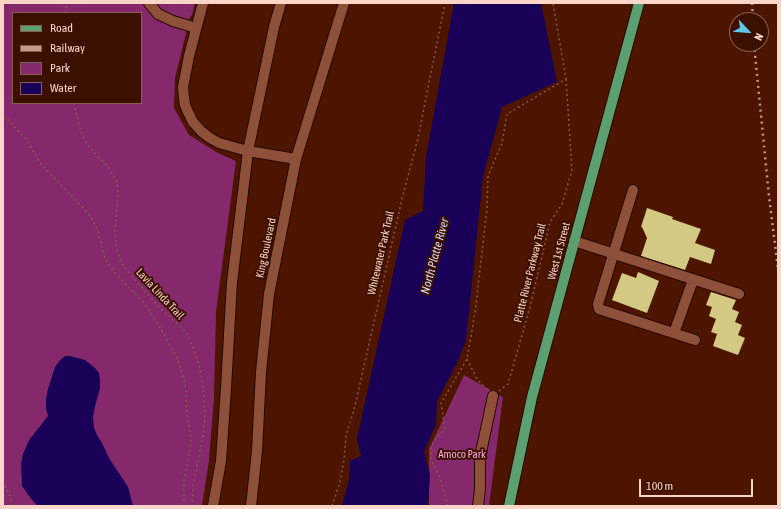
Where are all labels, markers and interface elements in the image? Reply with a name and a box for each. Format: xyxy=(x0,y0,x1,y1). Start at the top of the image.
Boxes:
legend xyxy=(12,12,142,104)
north arrow xyxy=(729,12,769,52)
text: Road xyxy=(50,21,73,35)
text: N xyxy=(752,31,766,42)
text: Railway xyxy=(50,41,85,55)
text: Park xyxy=(50,61,70,75)
text: Water xyxy=(50,81,76,95)
street label: Whitewater Park Trail xyxy=(365,210,397,296)
water label: North Platte River xyxy=(418,216,452,296)
street label: King Boulevard xyxy=(253,217,279,279)
street label: West 1st Street xyxy=(545,221,573,281)
street label: Platte River Parkway Trail xyxy=(511,222,549,324)
street label: Lavia Linda Trail xyxy=(133,266,187,322)
park label: Amoco Park xyxy=(438,448,486,462)
scale bar xyxy=(641,471,755,497)
text: 100 m xyxy=(646,479,673,493)

